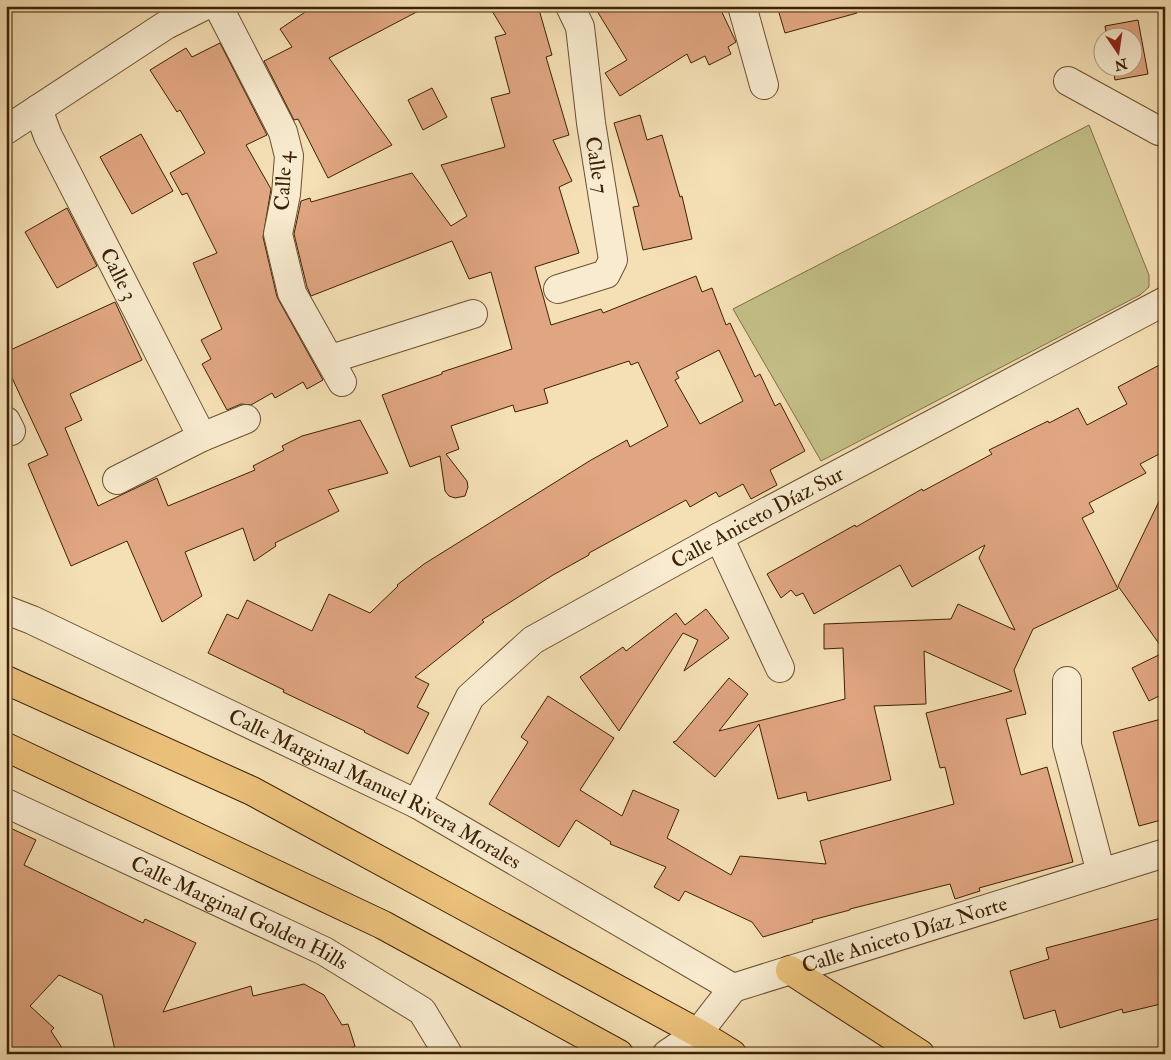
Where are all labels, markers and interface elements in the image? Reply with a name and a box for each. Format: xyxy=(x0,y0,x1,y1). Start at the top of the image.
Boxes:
north arrow xyxy=(1094,28,1144,78)
text: N xyxy=(1112,54,1130,74)
street label: Calle 7 xyxy=(579,135,614,196)
street label: Calle 4 xyxy=(268,149,299,211)
street label: Calle 3 xyxy=(93,243,143,305)
street label: Calle Aniceto Díaz Sur xyxy=(666,460,849,575)
street label: Calle Marginal Manuel Rivera Morales xyxy=(224,703,526,876)
street label: Calle Marginal Golden Hills xyxy=(126,850,353,977)
street label: Calle Aniceto Díaz Norte xyxy=(798,890,1011,980)

